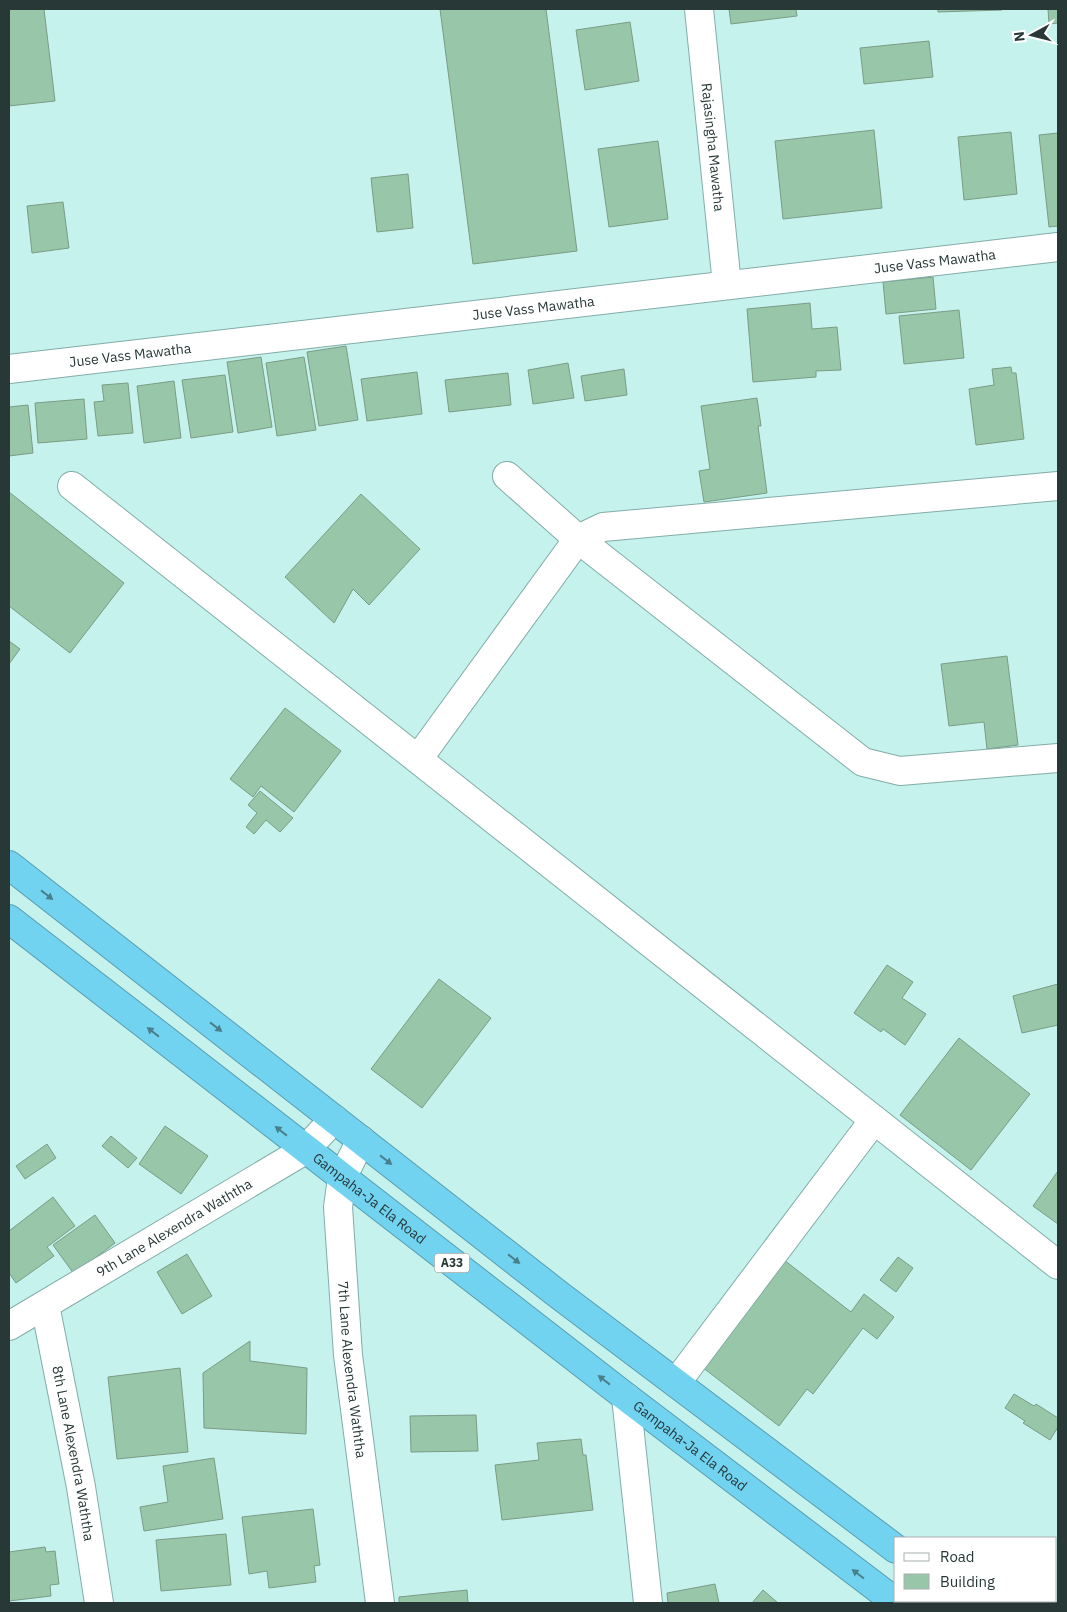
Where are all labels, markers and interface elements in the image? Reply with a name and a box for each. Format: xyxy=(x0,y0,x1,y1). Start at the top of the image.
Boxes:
north arrow xyxy=(1007,10,1057,60)
text: N xyxy=(1010,30,1029,43)
street label: Rajasingha Mawatha xyxy=(698,82,729,213)
street label: Juse Vass Mawatha xyxy=(873,245,997,277)
street label: Juse Vass Mawatha xyxy=(471,292,596,324)
street label: Juse Vass Mawatha xyxy=(68,339,193,371)
one-way arrow xyxy=(40,889,53,900)
one-way arrow xyxy=(210,1022,223,1033)
one-way arrow xyxy=(147,1026,160,1037)
one-way arrow xyxy=(275,1126,288,1137)
street label: Gampaha-Ja Ela Road xyxy=(309,1149,430,1248)
one-way arrow xyxy=(379,1154,392,1165)
street label: 9th Lane Alexendra Waththa xyxy=(93,1174,256,1281)
road number: A33 xyxy=(434,1254,470,1272)
one-way arrow xyxy=(507,1254,520,1265)
street label: 7th Lane Alexendra Waththa xyxy=(334,1280,370,1460)
street label: 8th Lane Alexendra Waththa xyxy=(48,1364,98,1543)
one-way arrow xyxy=(597,1375,611,1385)
street label: Gampaha-Ja Ela Road xyxy=(630,1397,751,1495)
legend xyxy=(894,1537,1057,1602)
text: Road xyxy=(940,1547,975,1566)
one-way arrow xyxy=(852,1568,865,1579)
text: Building xyxy=(940,1572,995,1591)

